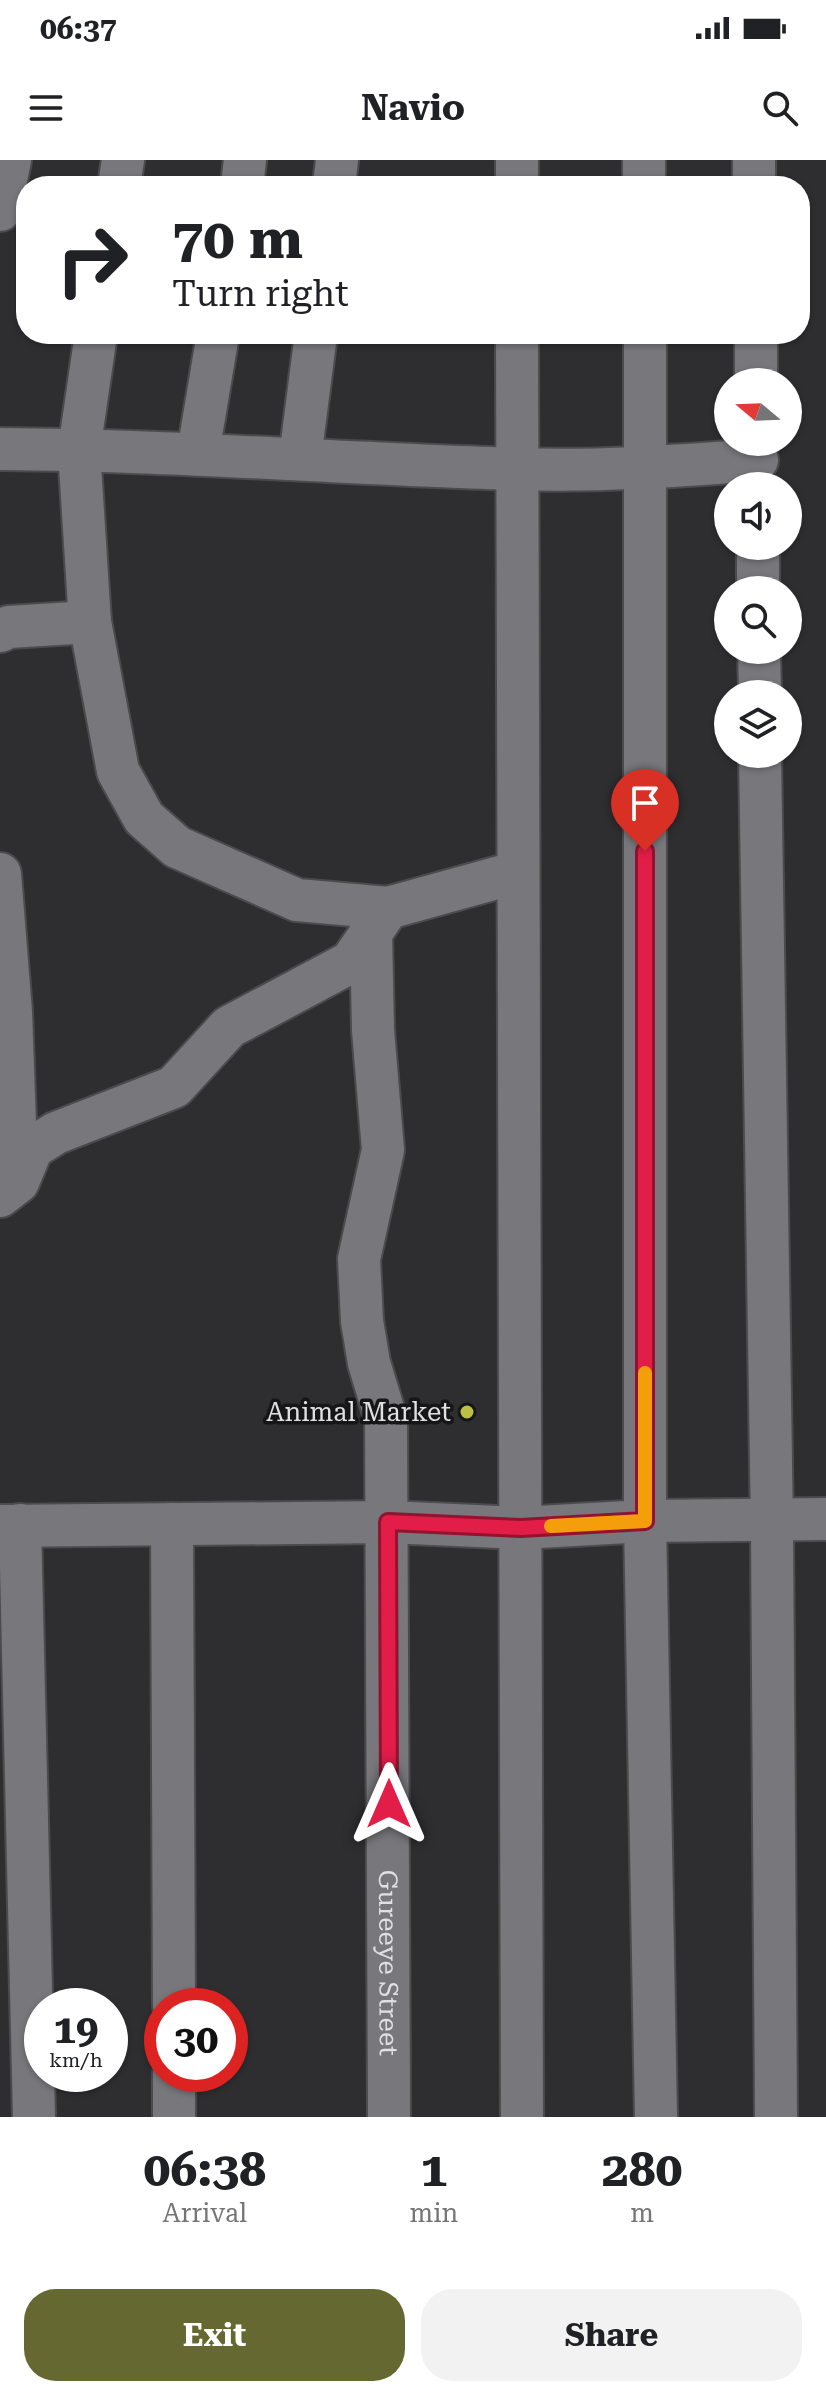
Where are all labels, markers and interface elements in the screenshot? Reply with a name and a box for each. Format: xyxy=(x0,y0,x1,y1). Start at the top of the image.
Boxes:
text: 06:37 xyxy=(40,11,117,46)
icon: menu xyxy=(24,86,68,130)
icon: search xyxy=(758,86,802,130)
text: Navio xyxy=(361,87,465,129)
text: 70 m xyxy=(172,206,303,272)
icon: right xyxy=(40,208,144,312)
text: Turn right xyxy=(172,273,349,315)
north arrow xyxy=(714,368,802,456)
map controls xyxy=(714,368,802,768)
button: sound xyxy=(714,472,802,560)
button: search xyxy=(714,576,802,664)
button: layers xyxy=(714,680,802,768)
pin xyxy=(611,769,679,851)
icon: arrive xyxy=(623,781,667,825)
place label: Animal Market xyxy=(266,1397,451,1427)
marker: Animal Market xyxy=(458,1403,476,1421)
position arrow xyxy=(347,1762,431,1846)
street label: Gureeye Street xyxy=(373,1870,404,2056)
speed limit sign: 30 xyxy=(144,1988,248,2092)
text: 19 xyxy=(54,2006,98,2053)
text: km/h xyxy=(49,2048,103,2072)
text: 06:38 xyxy=(144,2142,266,2198)
text: 1 xyxy=(420,2142,447,2198)
text: 280 xyxy=(602,2142,682,2198)
text: Arrival xyxy=(163,2198,247,2228)
text: min xyxy=(410,2198,458,2228)
text: m xyxy=(630,2198,654,2228)
button: Exit xyxy=(24,2289,405,2381)
button: Share xyxy=(421,2289,802,2381)

